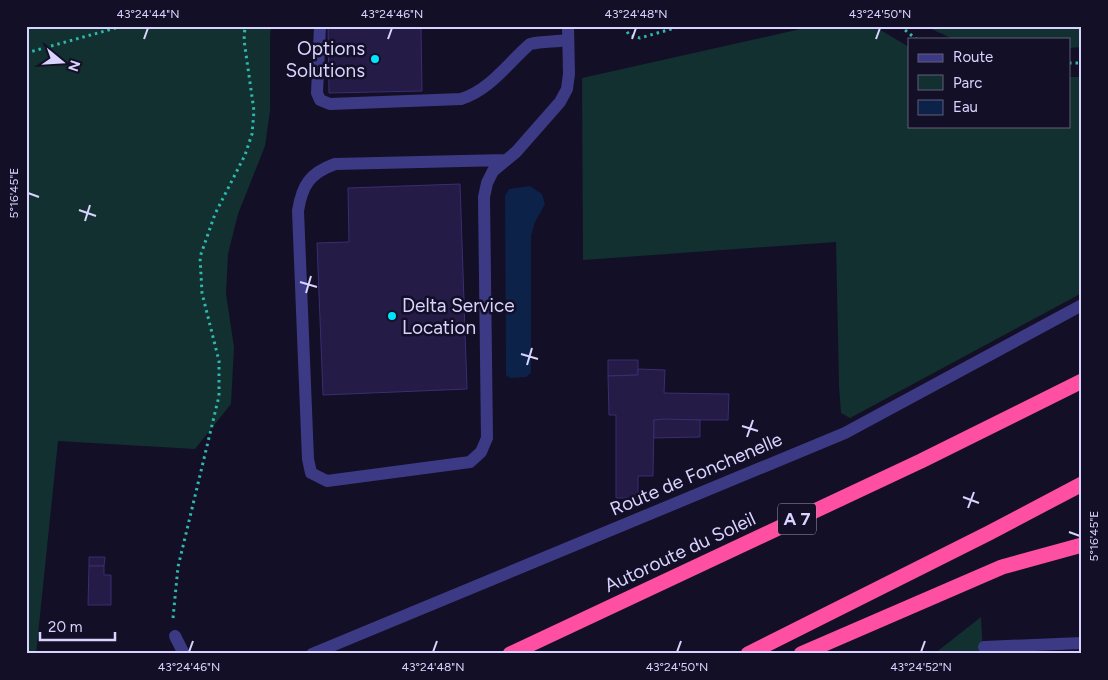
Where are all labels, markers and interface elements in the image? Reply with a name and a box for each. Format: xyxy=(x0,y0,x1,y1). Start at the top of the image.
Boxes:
text: 43°24'44"N xyxy=(116,7,180,21)
text: 43°24'46"N xyxy=(361,7,423,21)
text: 43°24'48"N xyxy=(605,7,667,21)
text: 43°24'50"N xyxy=(849,7,911,21)
place label: Options Solutions xyxy=(285,37,365,82)
north arrow xyxy=(38,38,88,88)
legend xyxy=(908,38,1070,128)
text: Route xyxy=(953,48,993,66)
marker: Options Solutions xyxy=(369,53,381,65)
text: N xyxy=(64,58,84,74)
text: Parc xyxy=(953,74,982,92)
text: Eau xyxy=(953,98,978,116)
text: 5°16'45"E xyxy=(7,168,21,218)
place label: Delta Service Location xyxy=(402,294,515,339)
marker: Delta Service Location xyxy=(386,310,398,322)
street label: Route de Fonchenelle xyxy=(606,427,786,521)
road number: A 7 xyxy=(778,504,816,534)
street label: Autoroute du Soleil xyxy=(601,507,759,597)
text: 5°16'45"E xyxy=(1087,511,1101,561)
scale bar xyxy=(40,610,115,642)
text: 20 m xyxy=(48,618,82,636)
text: 43°24'46"N xyxy=(158,660,220,674)
text: 43°24'48"N xyxy=(402,660,464,674)
text: 43°24'50"N xyxy=(646,660,708,674)
text: 43°24'52"N xyxy=(890,660,952,674)

